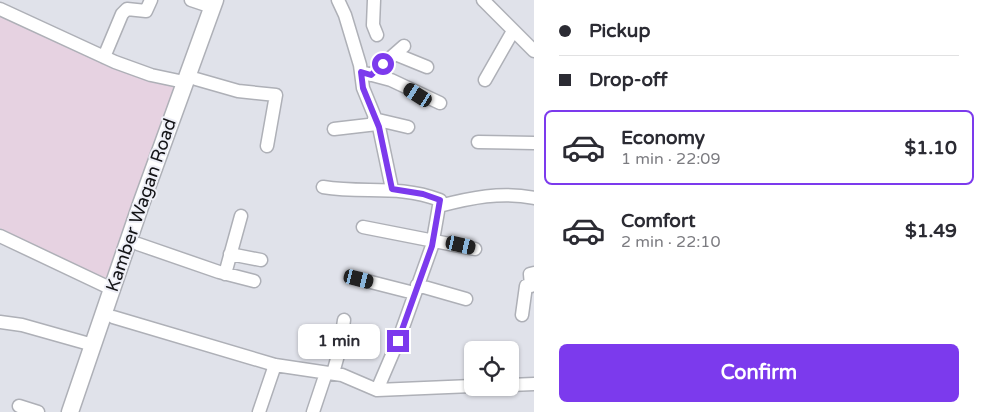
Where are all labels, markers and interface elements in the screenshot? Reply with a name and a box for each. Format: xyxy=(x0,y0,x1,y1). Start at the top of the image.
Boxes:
text: Pickup xyxy=(589,20,650,42)
route start xyxy=(372,53,394,75)
text: Drop-off xyxy=(589,69,668,91)
car xyxy=(401,81,434,109)
street label: Kamber Wagan Road xyxy=(101,115,181,295)
icon: car xyxy=(561,125,606,170)
text: Economy xyxy=(621,127,705,149)
text: $1.10 xyxy=(905,137,957,159)
text: 1 min · 22:09 xyxy=(621,149,720,169)
icon: car xyxy=(561,208,606,253)
text: Comfort xyxy=(621,210,695,232)
text: $1.49 xyxy=(905,220,957,242)
text: 2 min · 22:10 xyxy=(621,232,720,252)
car xyxy=(444,234,477,256)
car xyxy=(342,268,375,290)
callout: 1 min xyxy=(298,324,380,358)
route end xyxy=(387,330,409,352)
text: 1 min xyxy=(318,331,360,351)
map controls xyxy=(464,341,519,396)
button: locate xyxy=(464,341,519,396)
button: Confirm xyxy=(559,344,959,402)

